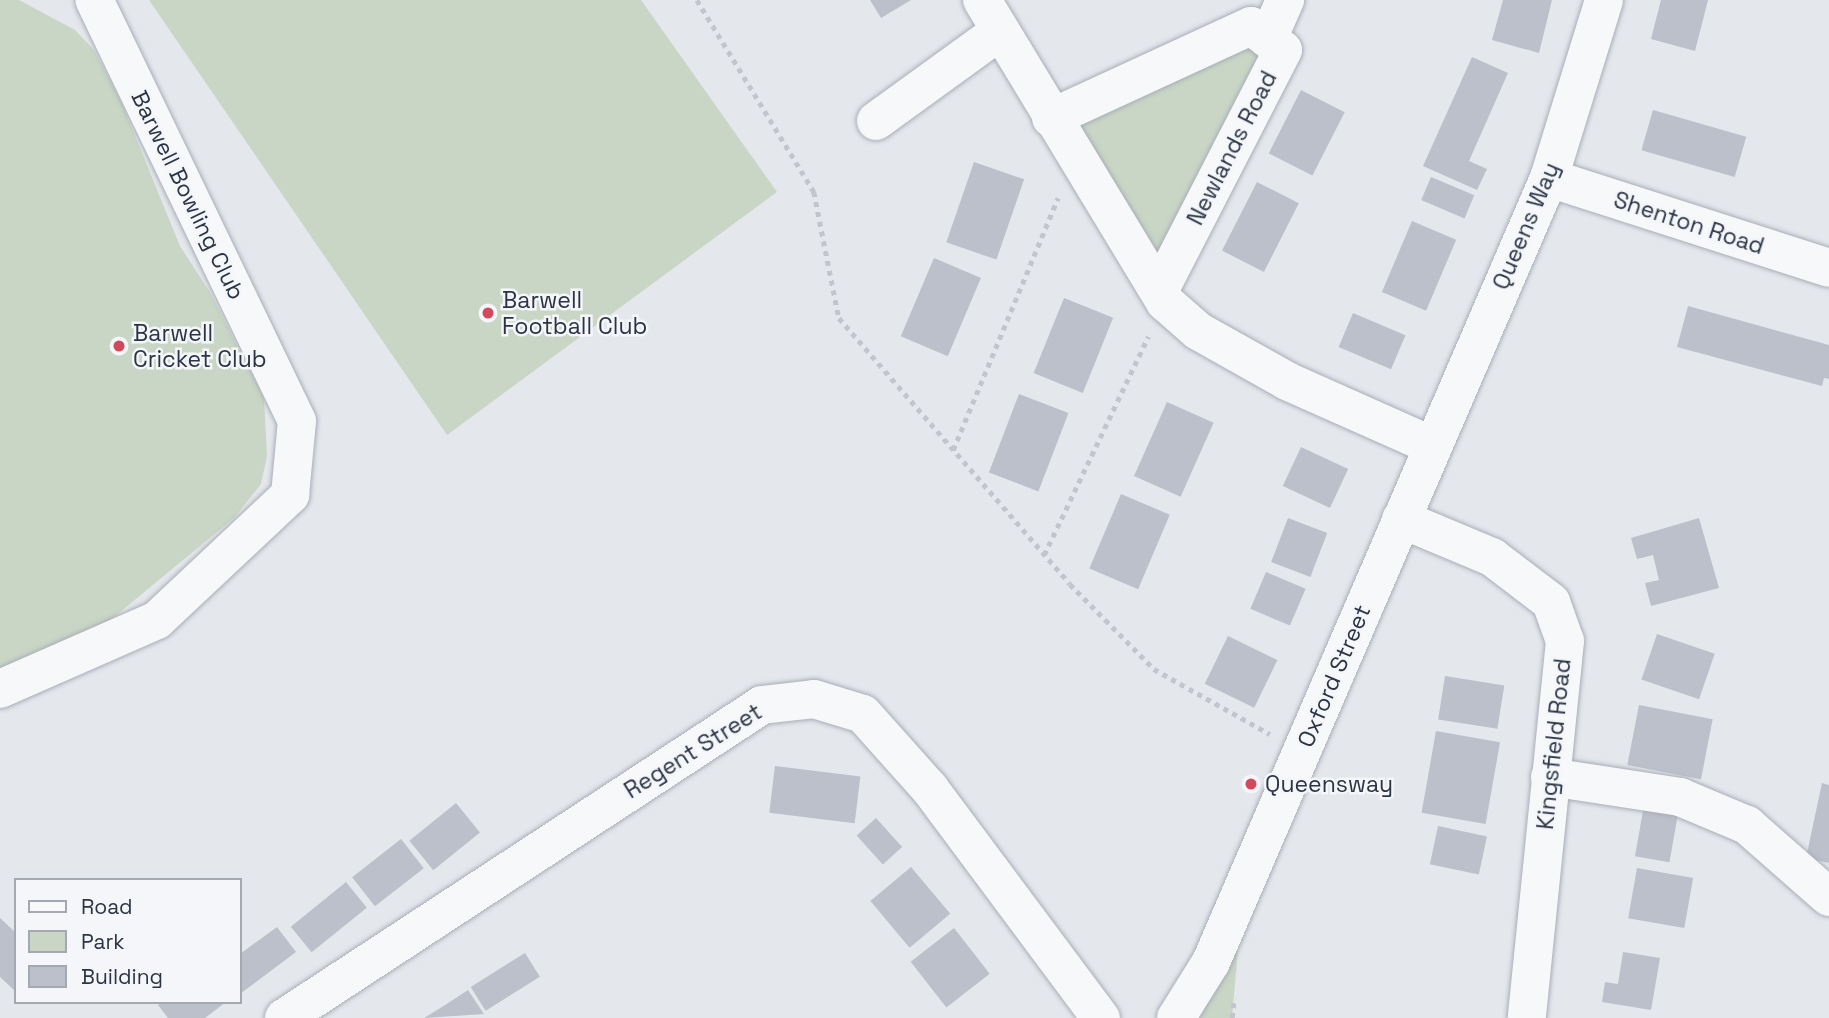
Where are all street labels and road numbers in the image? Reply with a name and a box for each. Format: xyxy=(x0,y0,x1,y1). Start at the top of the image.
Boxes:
street label: Newlands Road xyxy=(1181,66,1283,230)
street label: Barwell Bowling Club xyxy=(125,86,251,304)
street label: Queens Way xyxy=(1487,158,1565,294)
street label: Shenton Road xyxy=(1610,186,1768,260)
street label: Oxford Street xyxy=(1292,601,1376,751)
street label: Kingsfield Road xyxy=(1531,657,1577,831)
street label: Regent Street xyxy=(619,698,767,804)

